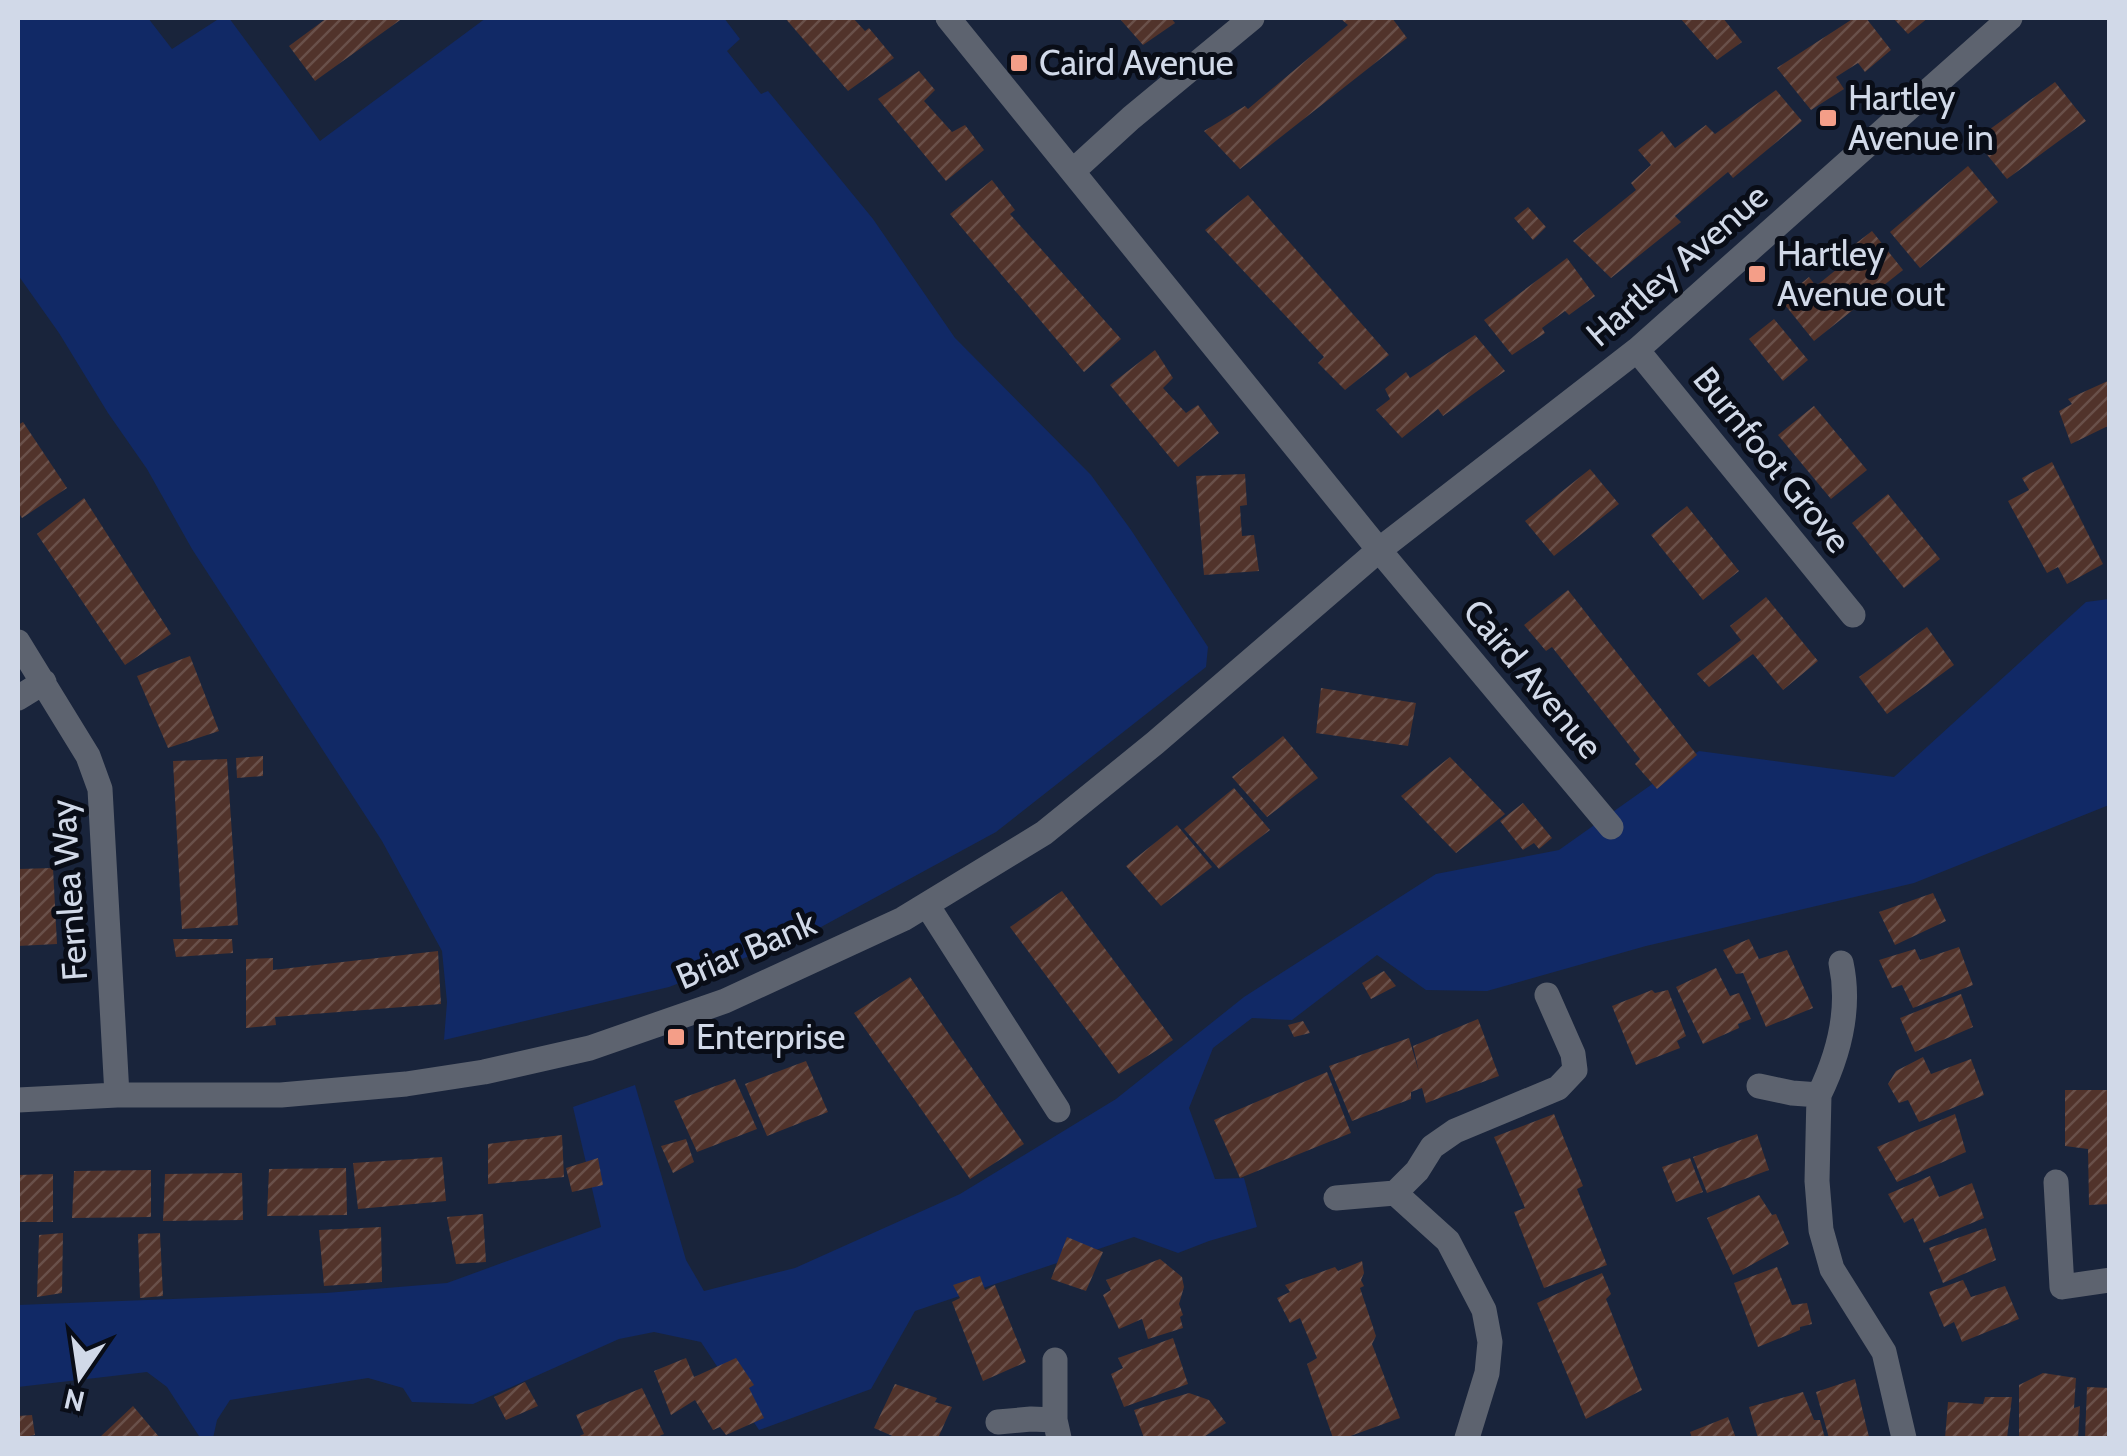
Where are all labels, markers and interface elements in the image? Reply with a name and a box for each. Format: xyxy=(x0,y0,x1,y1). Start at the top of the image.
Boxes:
place label: Caird Avenue xyxy=(1039,41,1234,84)
marker: Caird Avenue xyxy=(1008,52,1030,74)
place label: Hartley Avenue in xyxy=(1848,76,1994,159)
marker: Hartley Avenue in xyxy=(1817,107,1839,129)
street label: Hartley Avenue xyxy=(1577,174,1776,355)
place label: Hartley Avenue out xyxy=(1777,232,1945,315)
marker: Hartley Avenue out xyxy=(1746,263,1768,285)
street label: Burnfoot Grove xyxy=(1684,358,1860,561)
street label: Caird Avenue xyxy=(1454,590,1612,767)
street label: Fernlea Way xyxy=(41,798,96,982)
street label: Briar Bank xyxy=(669,901,823,998)
place label: Enterprise xyxy=(696,1015,845,1058)
marker: Enterprise xyxy=(665,1026,687,1048)
north arrow xyxy=(30,1326,130,1426)
text: N xyxy=(61,1382,88,1419)

